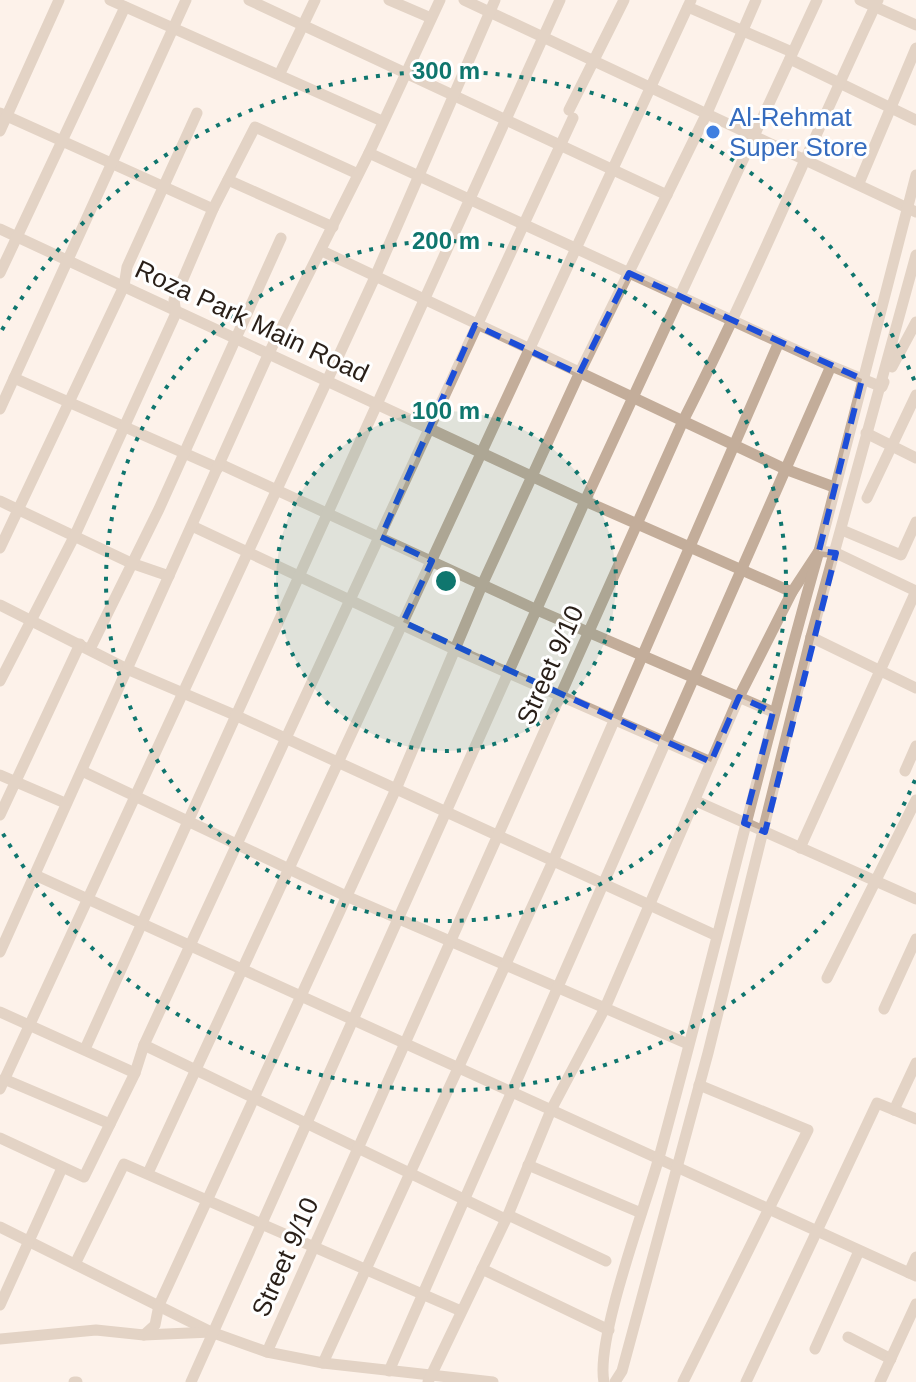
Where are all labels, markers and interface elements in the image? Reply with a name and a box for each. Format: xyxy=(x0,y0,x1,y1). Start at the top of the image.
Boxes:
text: 300 m xyxy=(412,57,480,84)
place label: Al-Rehmat Super Store xyxy=(729,102,868,162)
marker: Al-Rehmat Super Store xyxy=(704,123,722,141)
text: 200 m xyxy=(412,227,480,254)
street label: Roza Park Main Road xyxy=(130,254,374,388)
text: 100 m xyxy=(412,397,480,424)
centre of rings xyxy=(432,567,460,595)
street label: Street 9/10 xyxy=(510,601,590,729)
street label: Street 9/10 xyxy=(245,1193,325,1321)

